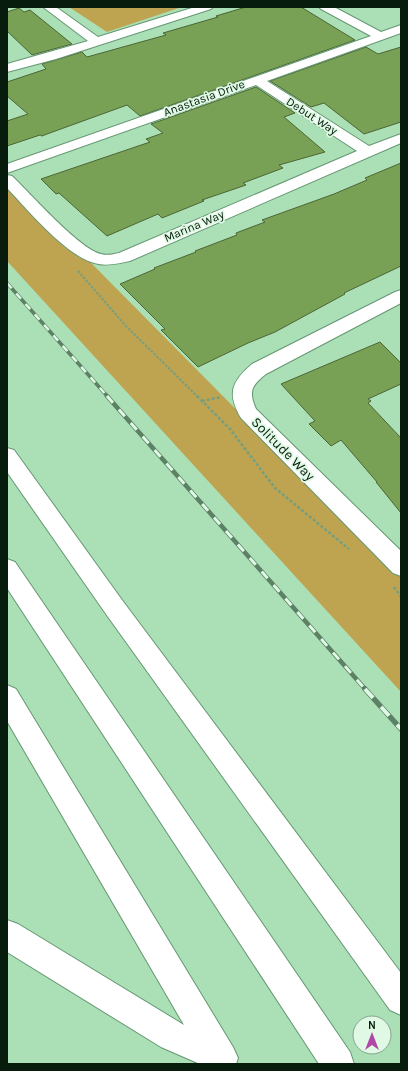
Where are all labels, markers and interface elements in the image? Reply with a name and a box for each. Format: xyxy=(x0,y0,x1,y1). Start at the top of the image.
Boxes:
street label: Anastasia Drive xyxy=(161,77,247,119)
street label: Debut Way xyxy=(284,94,341,138)
street label: Marina Way xyxy=(162,207,227,245)
street label: Solitude Way xyxy=(248,414,319,485)
north arrow xyxy=(352,1015,392,1055)
text: N xyxy=(368,1019,376,1032)

